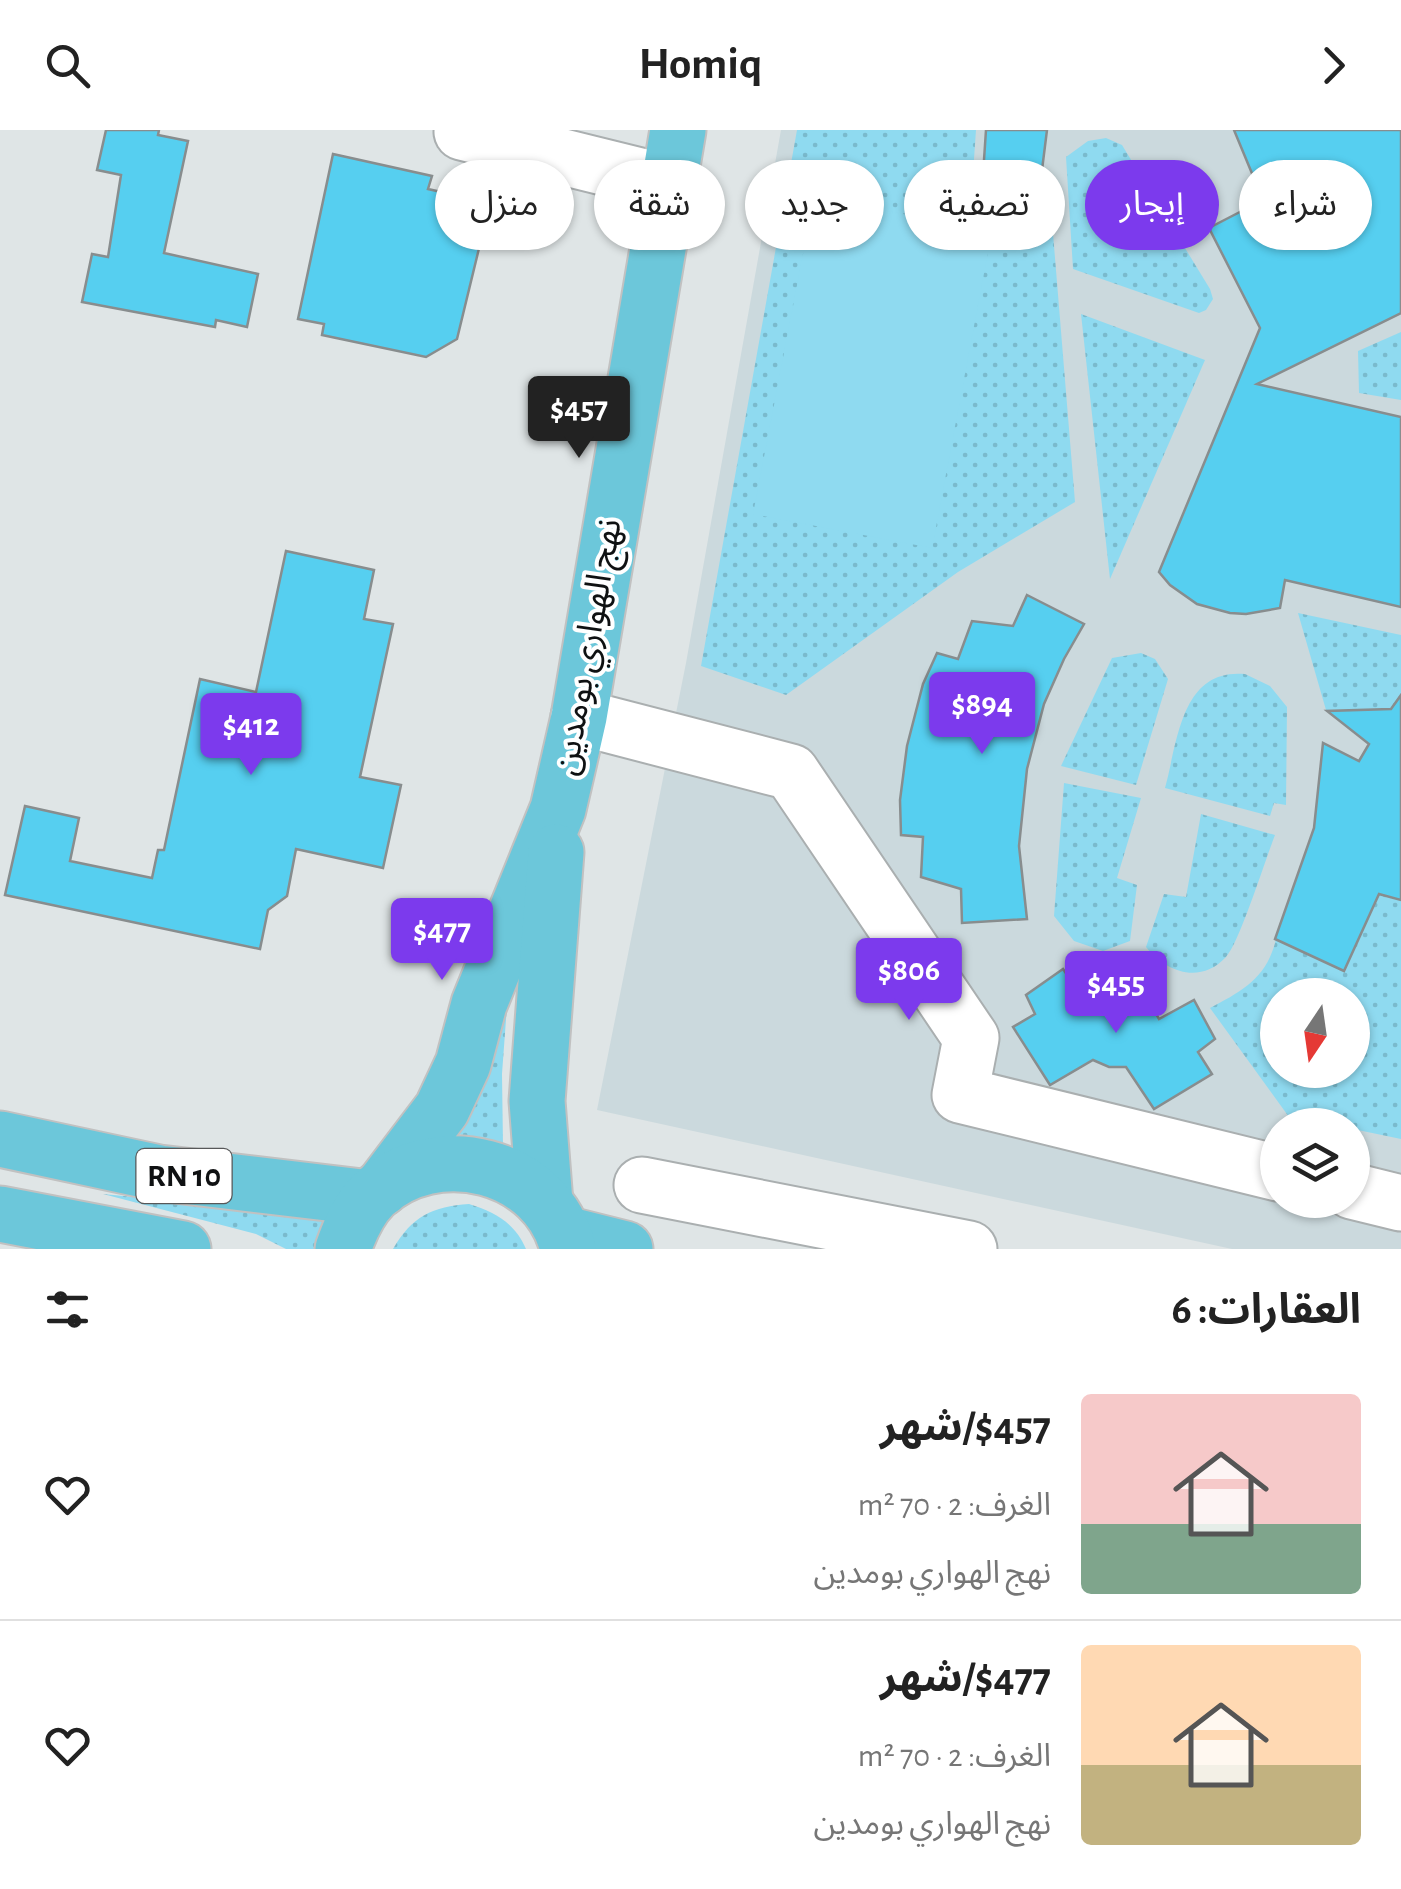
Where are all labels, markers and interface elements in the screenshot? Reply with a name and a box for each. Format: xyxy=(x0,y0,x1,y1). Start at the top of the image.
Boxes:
icon: search xyxy=(40,38,95,93)
icon: forward xyxy=(1306,38,1361,93)
text: Homiq xyxy=(639,42,762,87)
chip: منزل xyxy=(435,160,574,250)
chip: شقة xyxy=(594,160,725,250)
chip: جديد xyxy=(745,160,884,250)
chip: تصفية xyxy=(904,160,1065,250)
chip: إيجار xyxy=(1085,160,1219,250)
chip: شراء xyxy=(1239,160,1372,250)
pin: $457 xyxy=(520,376,638,461)
text: $457 xyxy=(550,392,608,424)
street label: نهج الهواري بومدين xyxy=(548,516,636,779)
pin: $894 xyxy=(923,672,1041,757)
text: $894 xyxy=(951,688,1013,720)
pin: $412 xyxy=(192,693,310,778)
text: $412 xyxy=(222,709,280,741)
pin: $477 xyxy=(383,898,501,983)
text: $477 xyxy=(413,914,471,946)
pin: $806 xyxy=(850,938,968,1023)
pin: $455 xyxy=(1057,951,1175,1036)
text: $806 xyxy=(878,954,940,986)
text: $455 xyxy=(1087,967,1145,999)
north arrow xyxy=(1260,978,1370,1088)
map controls xyxy=(1260,978,1370,1218)
button: layers xyxy=(1260,1108,1370,1218)
road number: RN 10 xyxy=(136,1149,232,1203)
icon: filters xyxy=(40,1282,95,1337)
text: العقارات: 6 xyxy=(1171,1289,1361,1331)
text: $457/شهر xyxy=(880,1406,1051,1448)
icon: home xyxy=(1161,1434,1281,1554)
icon: heart xyxy=(40,1467,95,1522)
text: الغرف: 2 · 70 m² xyxy=(858,1489,1051,1521)
text: نهج الهواري بومدين xyxy=(813,1557,1051,1589)
text: $477/شهر xyxy=(880,1657,1051,1699)
icon: home xyxy=(1161,1685,1281,1805)
icon: heart xyxy=(40,1718,95,1773)
text: الغرف: 2 · 70 m² xyxy=(858,1740,1051,1772)
text: نهج الهواري بومدين xyxy=(813,1808,1051,1840)

